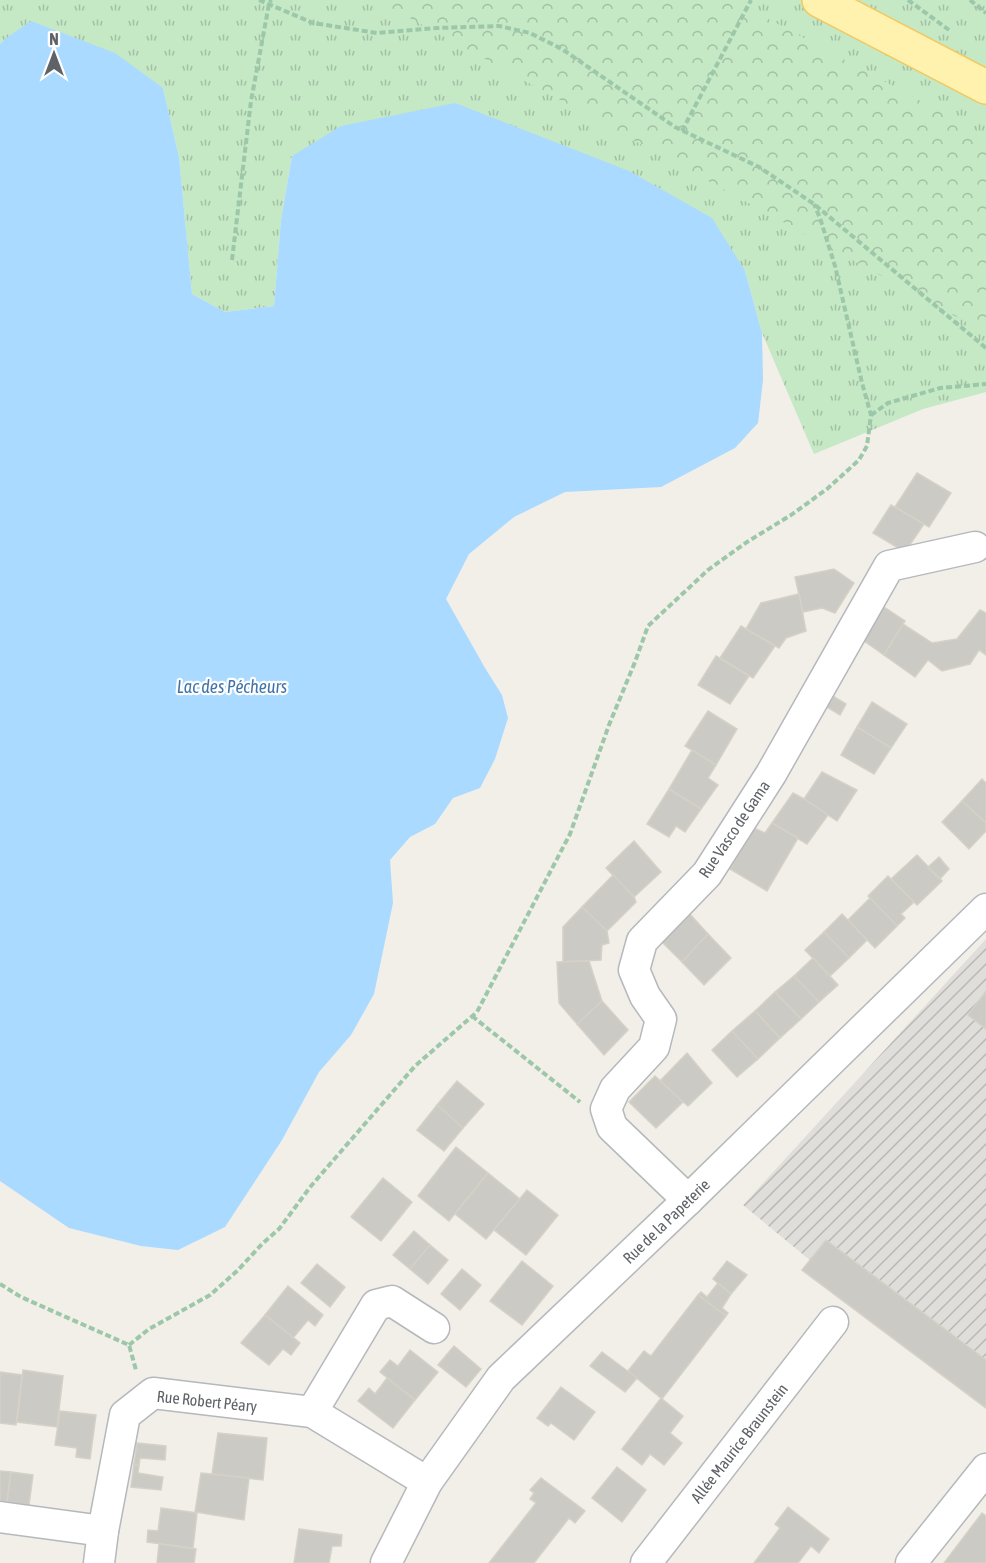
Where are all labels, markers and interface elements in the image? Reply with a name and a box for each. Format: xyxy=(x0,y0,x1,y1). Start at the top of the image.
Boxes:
north arrow xyxy=(24,24,84,84)
text: N xyxy=(49,30,59,48)
water label: Lac des Pécheurs xyxy=(177,676,287,697)
street label: Rue Vasco de Gama xyxy=(695,777,773,881)
street label: Rue de la Papeterie xyxy=(619,1175,714,1268)
street label: Allée Maurice Braunstein xyxy=(687,1380,791,1506)
street label: Rue Robert Péary xyxy=(156,1387,258,1416)

